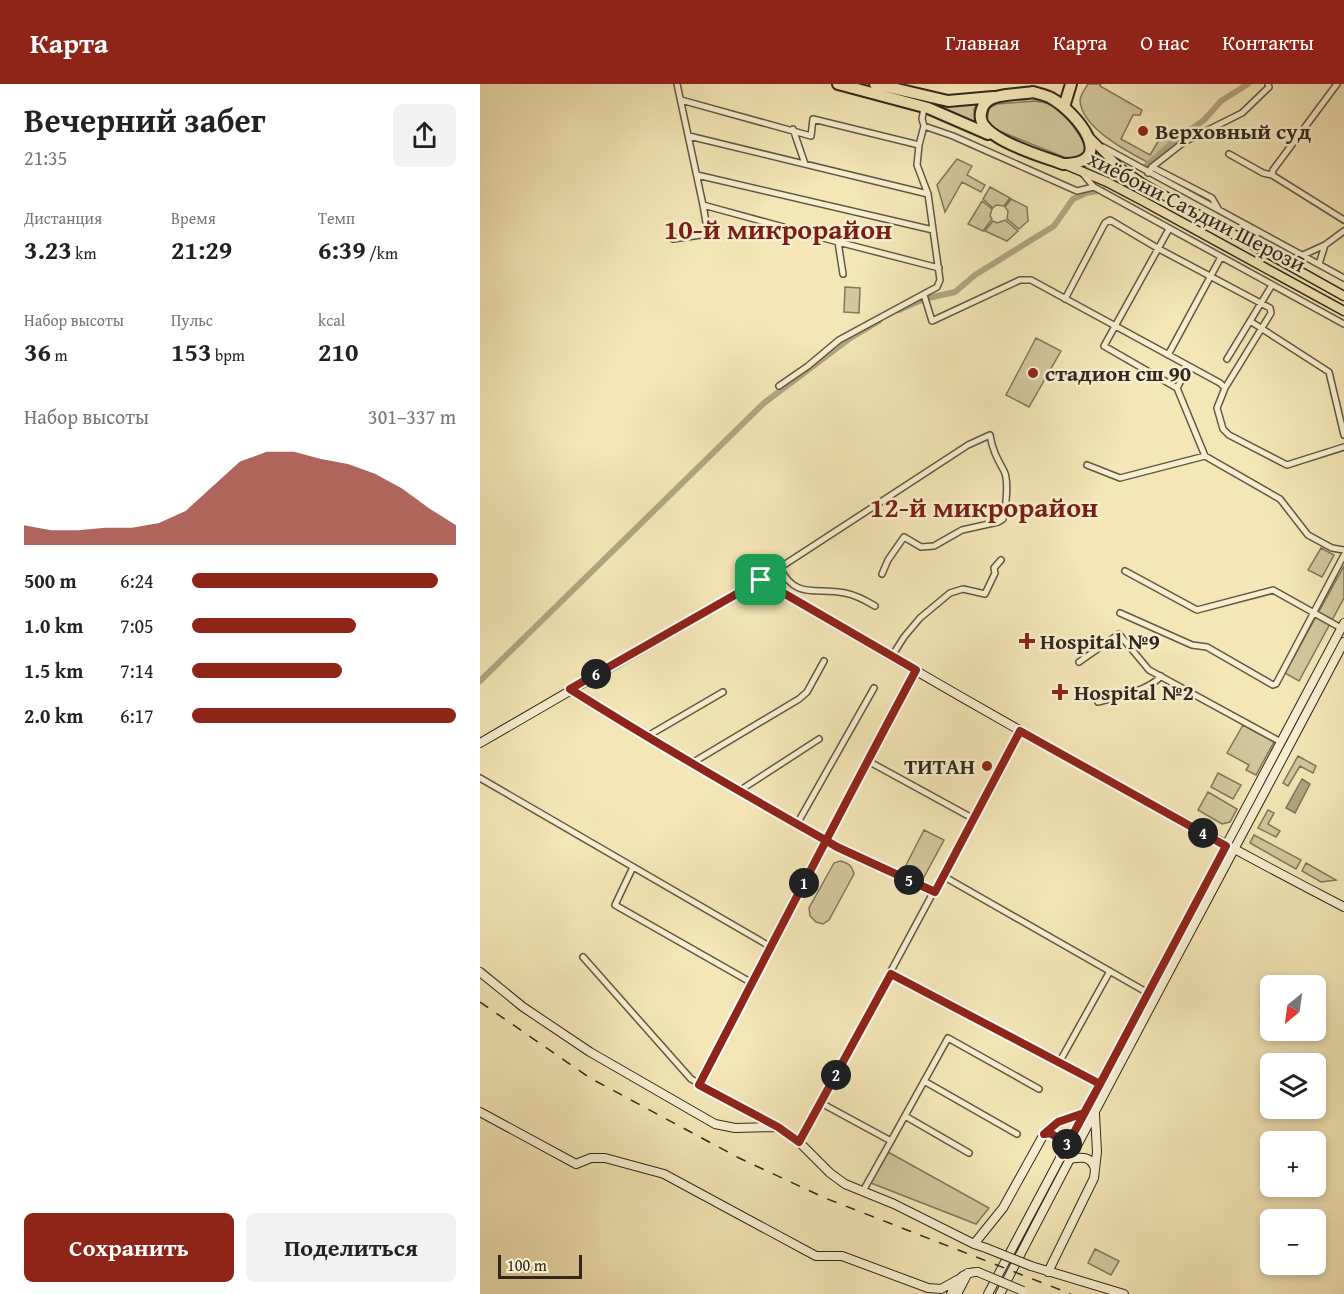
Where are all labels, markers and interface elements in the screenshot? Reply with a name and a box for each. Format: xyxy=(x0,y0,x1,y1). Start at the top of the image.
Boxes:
text: Карта xyxy=(30,22,108,63)
text: Главная xyxy=(945,27,1020,58)
text: Карта xyxy=(1053,27,1107,58)
text: О нас xyxy=(1140,27,1189,58)
text: Контакты xyxy=(1222,27,1314,58)
text: Вечерний забег xyxy=(24,96,266,144)
button: share xyxy=(393,104,456,167)
place label: Верховный суд xyxy=(1155,115,1312,147)
marker: Верховный суд xyxy=(1136,124,1150,138)
street label: хиёбони Саъдии Шерозӣ xyxy=(1083,142,1311,280)
text: 21:35 xyxy=(24,143,67,172)
text: Дистанция xyxy=(24,206,102,230)
text: Время xyxy=(171,206,216,230)
text: Темп xyxy=(318,206,355,230)
district label: 10-й микрорайон xyxy=(664,208,892,249)
text: 3.23 xyxy=(24,230,72,269)
text: 21:29 xyxy=(171,230,232,269)
text: 6:39 xyxy=(318,230,366,269)
text: km xyxy=(72,241,96,265)
text: /km xyxy=(366,241,398,265)
text: Набор высоты xyxy=(24,308,124,332)
text: Пульс xyxy=(171,308,213,332)
text: kcal xyxy=(318,308,345,332)
text: 36 xyxy=(24,332,51,371)
text: 153 xyxy=(171,332,211,371)
text: 210 xyxy=(318,332,358,371)
text: m xyxy=(51,343,68,367)
text: bpm xyxy=(211,343,245,367)
place label: стадион сш 90 xyxy=(1045,357,1191,389)
marker: стадион сш 90 xyxy=(1026,366,1040,380)
text: Набор высоты xyxy=(24,402,149,431)
text: 301–337 m xyxy=(368,402,456,431)
district label: 12-й микрорайон xyxy=(870,486,1098,527)
pin xyxy=(735,554,786,605)
icon: arrive xyxy=(744,563,777,596)
text: 500 m xyxy=(24,566,77,595)
text: 6:24 xyxy=(120,566,154,595)
text: 1.0 km xyxy=(24,611,83,640)
text: 7:05 xyxy=(120,611,154,640)
place label: Hospital №9 xyxy=(1040,625,1160,657)
marker: Hospital №9 xyxy=(1018,632,1036,650)
text: 1.5 km xyxy=(24,656,83,685)
text: 7:14 xyxy=(120,656,154,685)
pin: 6 xyxy=(581,659,611,689)
text: 6 xyxy=(592,662,600,686)
place label: Hospital №2 xyxy=(1074,676,1194,708)
marker: Hospital №2 xyxy=(1051,683,1069,701)
text: 2.0 km xyxy=(24,701,83,730)
text: 6:17 xyxy=(120,701,154,730)
place label: ТИТАН xyxy=(904,750,975,782)
marker: ТИТАН xyxy=(980,759,994,773)
pin: 4 xyxy=(1188,818,1218,848)
text: 4 xyxy=(1199,821,1207,845)
pin: 5 xyxy=(894,865,924,895)
pin: 1 xyxy=(789,868,819,898)
text: 5 xyxy=(905,868,913,892)
text: 1 xyxy=(800,871,808,895)
north arrow xyxy=(1260,975,1326,1041)
map controls xyxy=(1260,975,1326,1275)
button: layers xyxy=(1260,1053,1326,1119)
pin: 2 xyxy=(821,1060,851,1090)
text: 2 xyxy=(832,1063,840,1087)
pin: 3 xyxy=(1052,1129,1082,1159)
button: + xyxy=(1260,1131,1326,1197)
text: 3 xyxy=(1063,1132,1071,1156)
button: − xyxy=(1260,1209,1326,1275)
button: Сохранить xyxy=(24,1213,234,1282)
button: Поделиться xyxy=(246,1213,456,1282)
scale bar xyxy=(498,1252,582,1280)
text: 100 m xyxy=(507,1253,547,1277)

